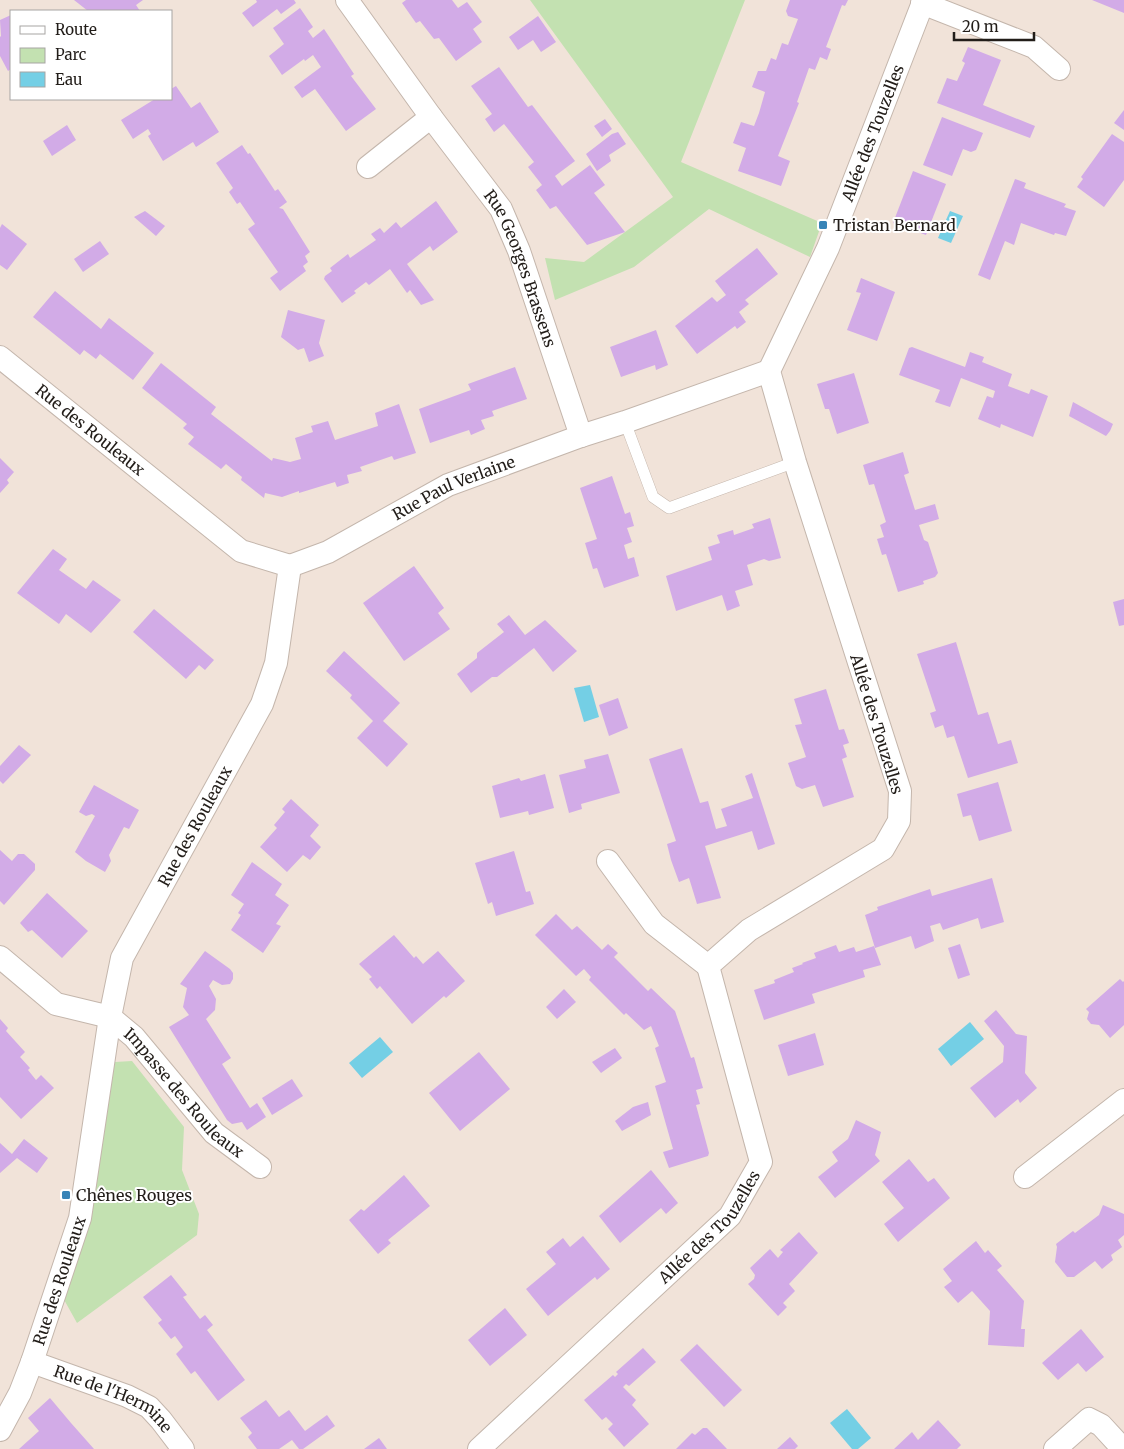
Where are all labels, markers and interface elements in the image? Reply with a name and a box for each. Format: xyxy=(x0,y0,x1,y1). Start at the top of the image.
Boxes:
legend xyxy=(10,10,172,100)
scale bar xyxy=(954,10,1034,42)
text: 20 m xyxy=(962,17,999,36)
text: Route xyxy=(55,20,97,39)
text: Parc xyxy=(55,45,87,64)
street label: Allée des Touzelles xyxy=(837,61,908,205)
text: Eau xyxy=(55,70,82,89)
street label: Rue Georges Brassens xyxy=(480,186,561,350)
place label: Tristan Bernard xyxy=(833,215,956,235)
marker: Tristan Bernard xyxy=(817,219,829,231)
street label: Rue des Rouleaux xyxy=(32,380,149,480)
street label: Rue Paul Verlaine xyxy=(389,451,518,524)
street label: Allée des Touzelles xyxy=(846,651,908,796)
street label: Rue des Rouleaux xyxy=(153,762,236,890)
street label: Impasse des Rouleaux xyxy=(120,1023,248,1162)
street label: Allée des Touzelles xyxy=(653,1166,764,1288)
place label: Chênes Rouges xyxy=(76,1185,192,1205)
marker: Chênes Rouges xyxy=(60,1189,72,1201)
street label: Rue des Rouleaux xyxy=(28,1213,90,1348)
street label: Rue de l'Hermine xyxy=(51,1361,177,1436)

